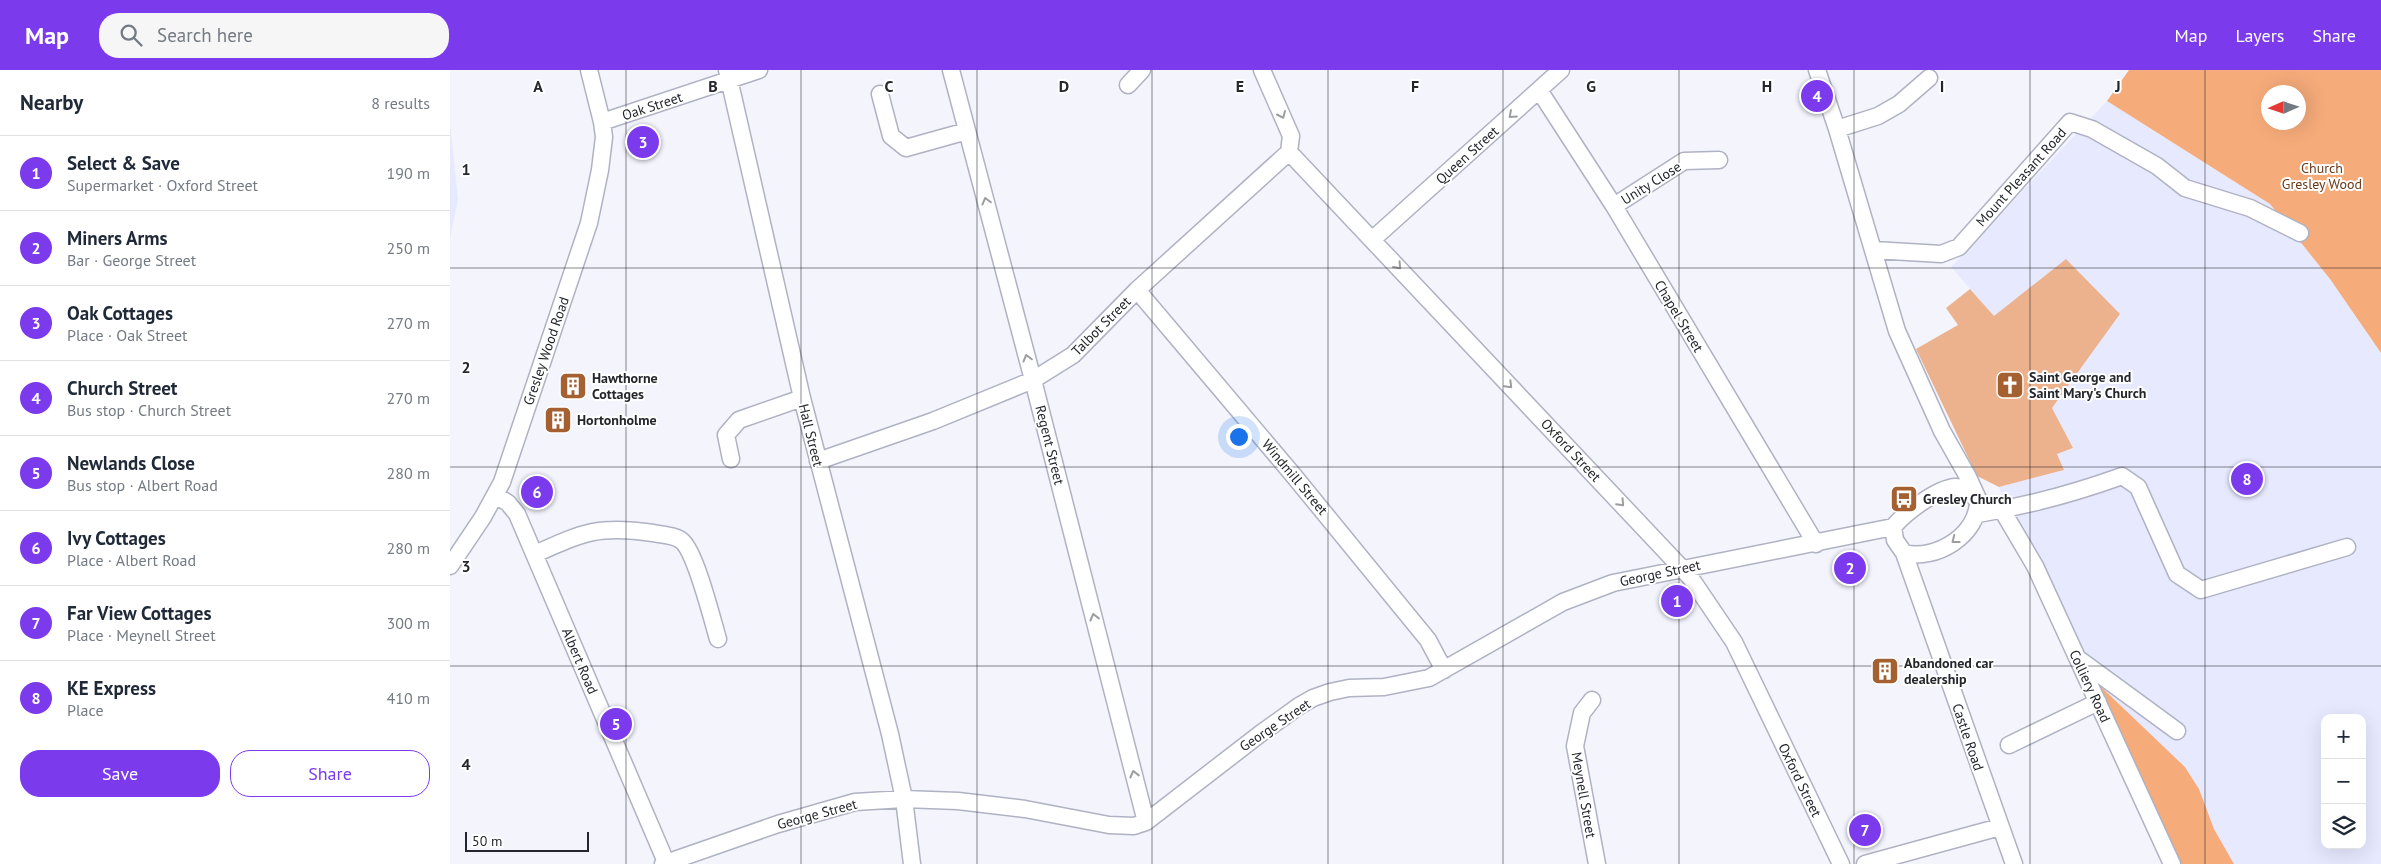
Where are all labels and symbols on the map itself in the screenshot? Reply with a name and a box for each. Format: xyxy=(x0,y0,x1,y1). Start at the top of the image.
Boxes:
text: A xyxy=(533,76,543,96)
text: B xyxy=(708,76,718,96)
text: C xyxy=(885,76,894,96)
text: D xyxy=(1059,76,1069,96)
text: E xyxy=(1236,76,1244,96)
text: F xyxy=(1411,76,1419,96)
text: G xyxy=(1586,76,1596,96)
text: H xyxy=(1762,76,1772,96)
text: I xyxy=(1940,76,1944,96)
text: J xyxy=(2114,76,2121,96)
pin: 4 xyxy=(1801,77,1833,115)
north arrow xyxy=(2261,85,2306,130)
street label: Oak Street xyxy=(620,88,685,124)
one-way arrow xyxy=(1509,109,1518,118)
one-way arrow xyxy=(1275,110,1286,119)
street label: Queen Street xyxy=(1432,122,1502,188)
pin: 3 xyxy=(627,123,659,161)
street label: Mount Pleasant Road xyxy=(1972,124,2070,230)
street label: Unity Close xyxy=(1618,157,1684,209)
text: 1 xyxy=(461,159,471,179)
park label: Church Gresley Wood xyxy=(2282,159,2362,193)
one-way arrow xyxy=(981,197,991,205)
one-way arrow xyxy=(1392,261,1401,270)
street label: Chapel Street xyxy=(1650,277,1708,356)
street label: Talbot Street xyxy=(1068,292,1135,359)
street label: Gresley Wood Road xyxy=(519,294,573,408)
one-way arrow xyxy=(1023,354,1033,362)
text: 2 xyxy=(461,357,471,377)
place label: Saint George and Saint Mary's Church xyxy=(2029,368,2146,402)
place label: Hawthorne Cottages xyxy=(592,369,658,403)
church icon: Saint George and Saint Mary's Church xyxy=(1995,370,2025,400)
building icon: Hawthorne Cottages xyxy=(558,371,588,401)
one-way arrow xyxy=(1503,380,1512,389)
street label: Hall Street xyxy=(795,402,828,468)
street label: Regent Street xyxy=(1031,403,1069,487)
building icon: Hortonholme xyxy=(543,405,573,435)
place label: Hortonholme xyxy=(577,411,657,429)
street label: Oxford Street xyxy=(1537,415,1605,486)
your location xyxy=(1226,424,1252,450)
street label: Windmill Street xyxy=(1258,435,1332,519)
pin: 8 xyxy=(2231,460,2263,498)
pin: 6 xyxy=(521,473,553,511)
bus stop icon: Gresley Church xyxy=(1889,484,1919,514)
place label: Gresley Church xyxy=(1923,490,2012,508)
one-way arrow xyxy=(1615,497,1624,506)
one-way arrow xyxy=(1952,535,1961,543)
pin: 2 xyxy=(1834,549,1866,587)
text: 3 xyxy=(461,556,471,576)
street label: George Street xyxy=(1618,556,1702,590)
pin: 1 xyxy=(1661,582,1693,620)
one-way arrow xyxy=(1089,612,1100,621)
street label: Albert Road xyxy=(558,625,602,697)
street label: Colliery Road xyxy=(2065,647,2115,725)
place label: Abandoned car dealership xyxy=(1904,654,1993,688)
building icon: Abandoned car dealership xyxy=(1870,656,1900,686)
street label: George Street xyxy=(1236,694,1314,755)
street label: Castle Road xyxy=(1948,701,1988,773)
pin: 5 xyxy=(600,705,632,743)
street label: Oxford Street xyxy=(1774,740,1826,820)
street label: Meynell Street xyxy=(1568,751,1600,840)
text: 4 xyxy=(461,754,471,774)
one-way arrow xyxy=(1129,770,1140,779)
street label: George Street xyxy=(775,795,859,833)
pin: 7 xyxy=(1849,811,1881,849)
scale bar xyxy=(465,829,589,852)

